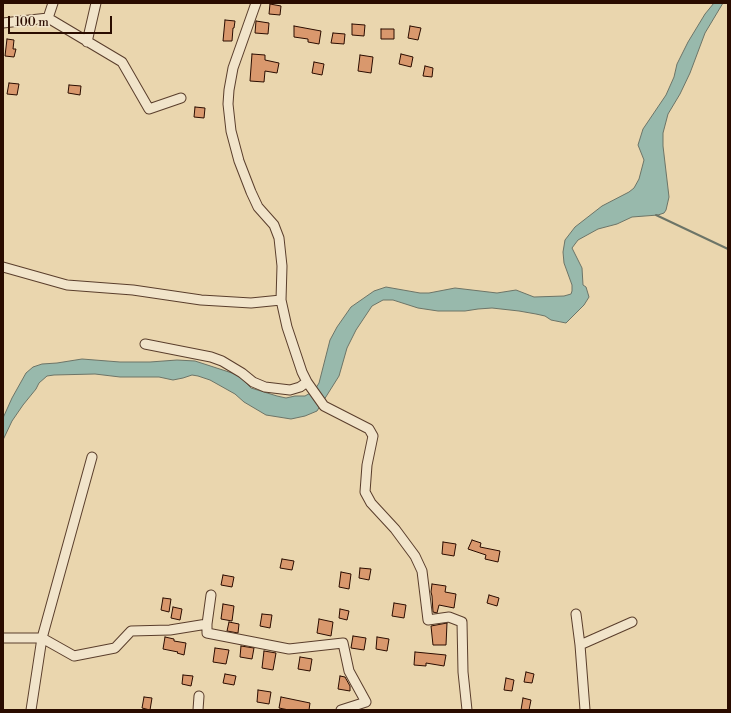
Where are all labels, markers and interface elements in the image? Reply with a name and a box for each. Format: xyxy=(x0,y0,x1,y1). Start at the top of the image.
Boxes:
scale bar xyxy=(10,8,114,34)
text: 100 m xyxy=(15,15,49,30)

